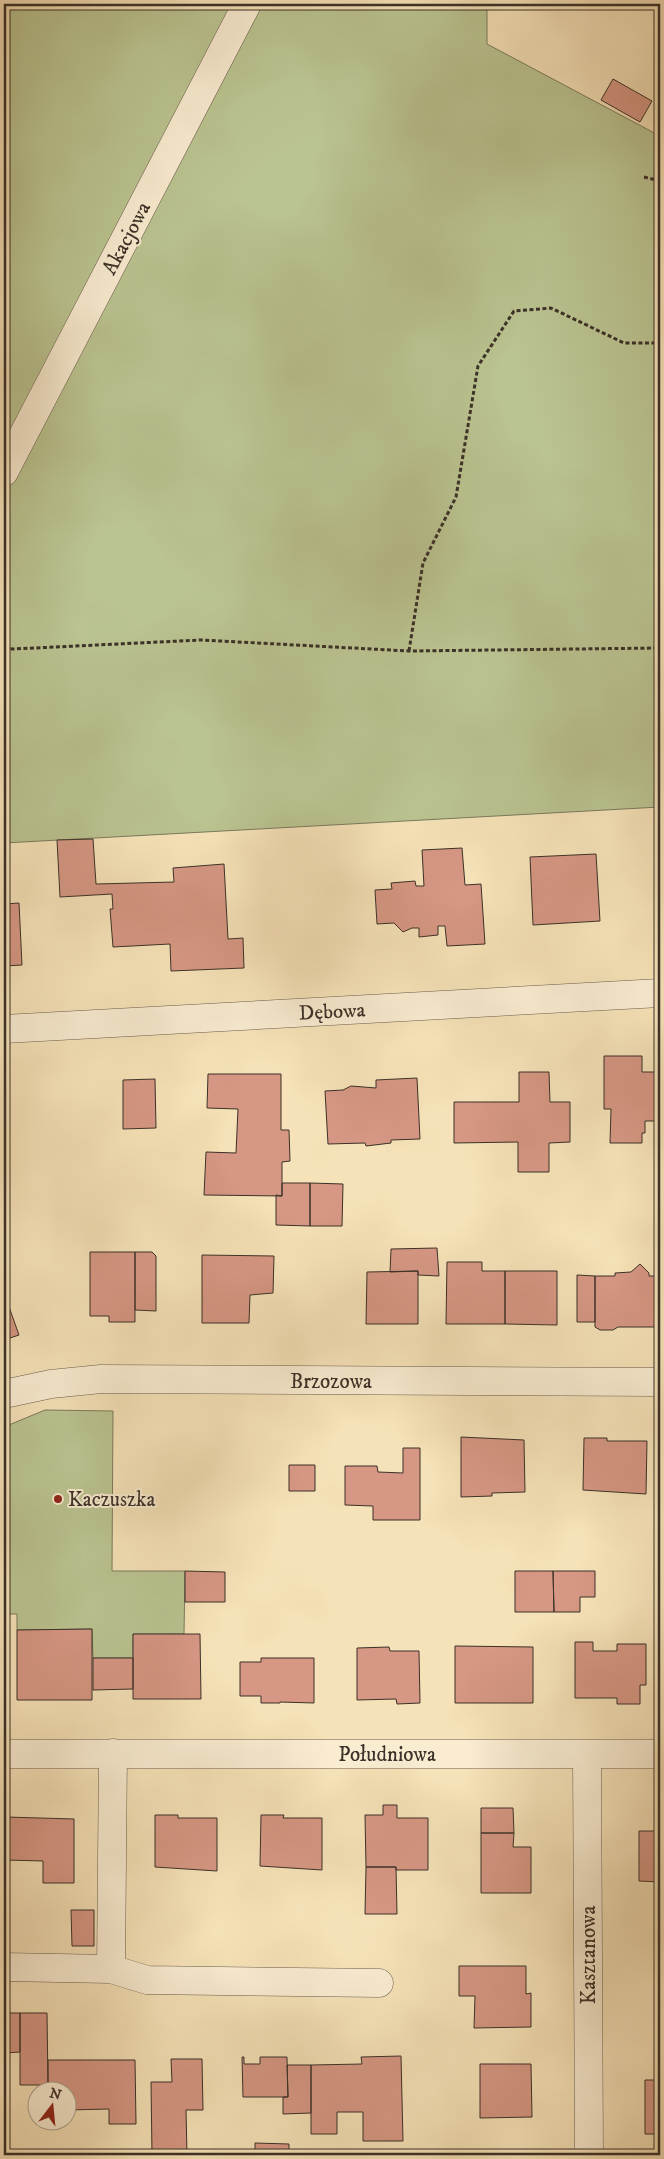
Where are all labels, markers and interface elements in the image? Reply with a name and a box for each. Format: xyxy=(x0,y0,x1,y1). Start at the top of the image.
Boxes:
street label: Akacjowa xyxy=(97,197,157,280)
street label: Dębowa xyxy=(298,997,366,1027)
street label: Brzozowa xyxy=(290,1369,372,1395)
place label: Kaczuszka xyxy=(68,1487,155,1513)
marker: Kaczuszka xyxy=(52,1493,64,1505)
street label: Południowa xyxy=(338,1742,436,1768)
street label: Kasztanowa xyxy=(576,1905,602,2004)
north arrow xyxy=(28,2082,78,2132)
text: N xyxy=(47,2084,64,2105)

